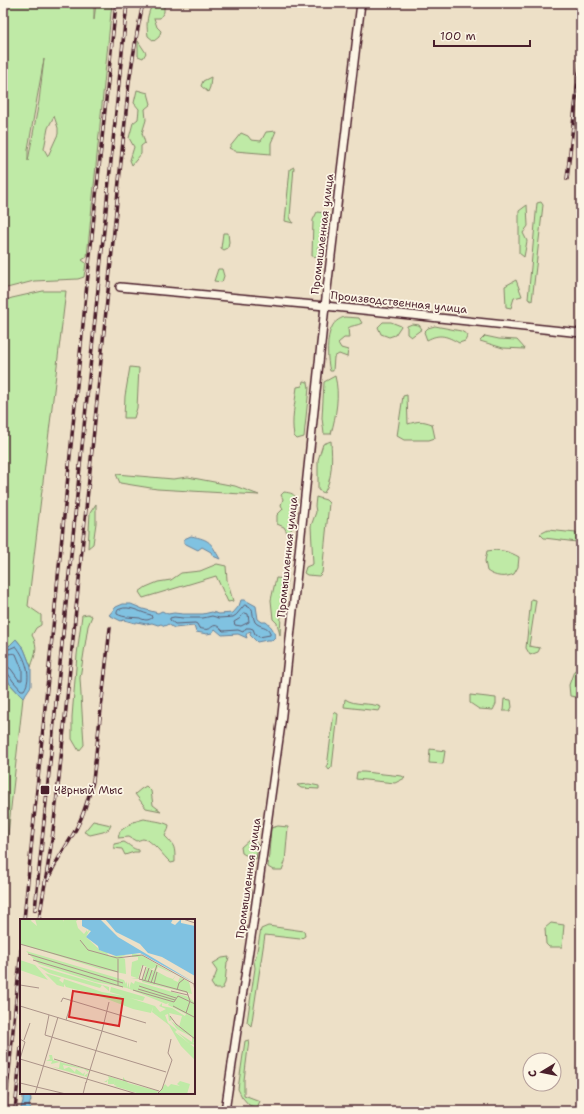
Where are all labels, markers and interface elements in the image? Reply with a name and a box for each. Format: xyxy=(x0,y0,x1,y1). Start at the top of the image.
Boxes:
scale bar xyxy=(434,22,530,48)
text: 100 m xyxy=(440,28,476,44)
street label: Промышленная улица xyxy=(308,173,337,295)
street label: Производственная улица xyxy=(330,288,468,317)
street label: Промышленная улица xyxy=(274,496,301,618)
place label: Чёрный Мыс xyxy=(54,783,123,798)
marker: Чёрный Мыс xyxy=(39,784,51,796)
street label: Промышленная улица xyxy=(233,817,264,939)
inset map xyxy=(20,919,195,1094)
north arrow xyxy=(522,1052,562,1092)
text: С xyxy=(525,1069,541,1078)

